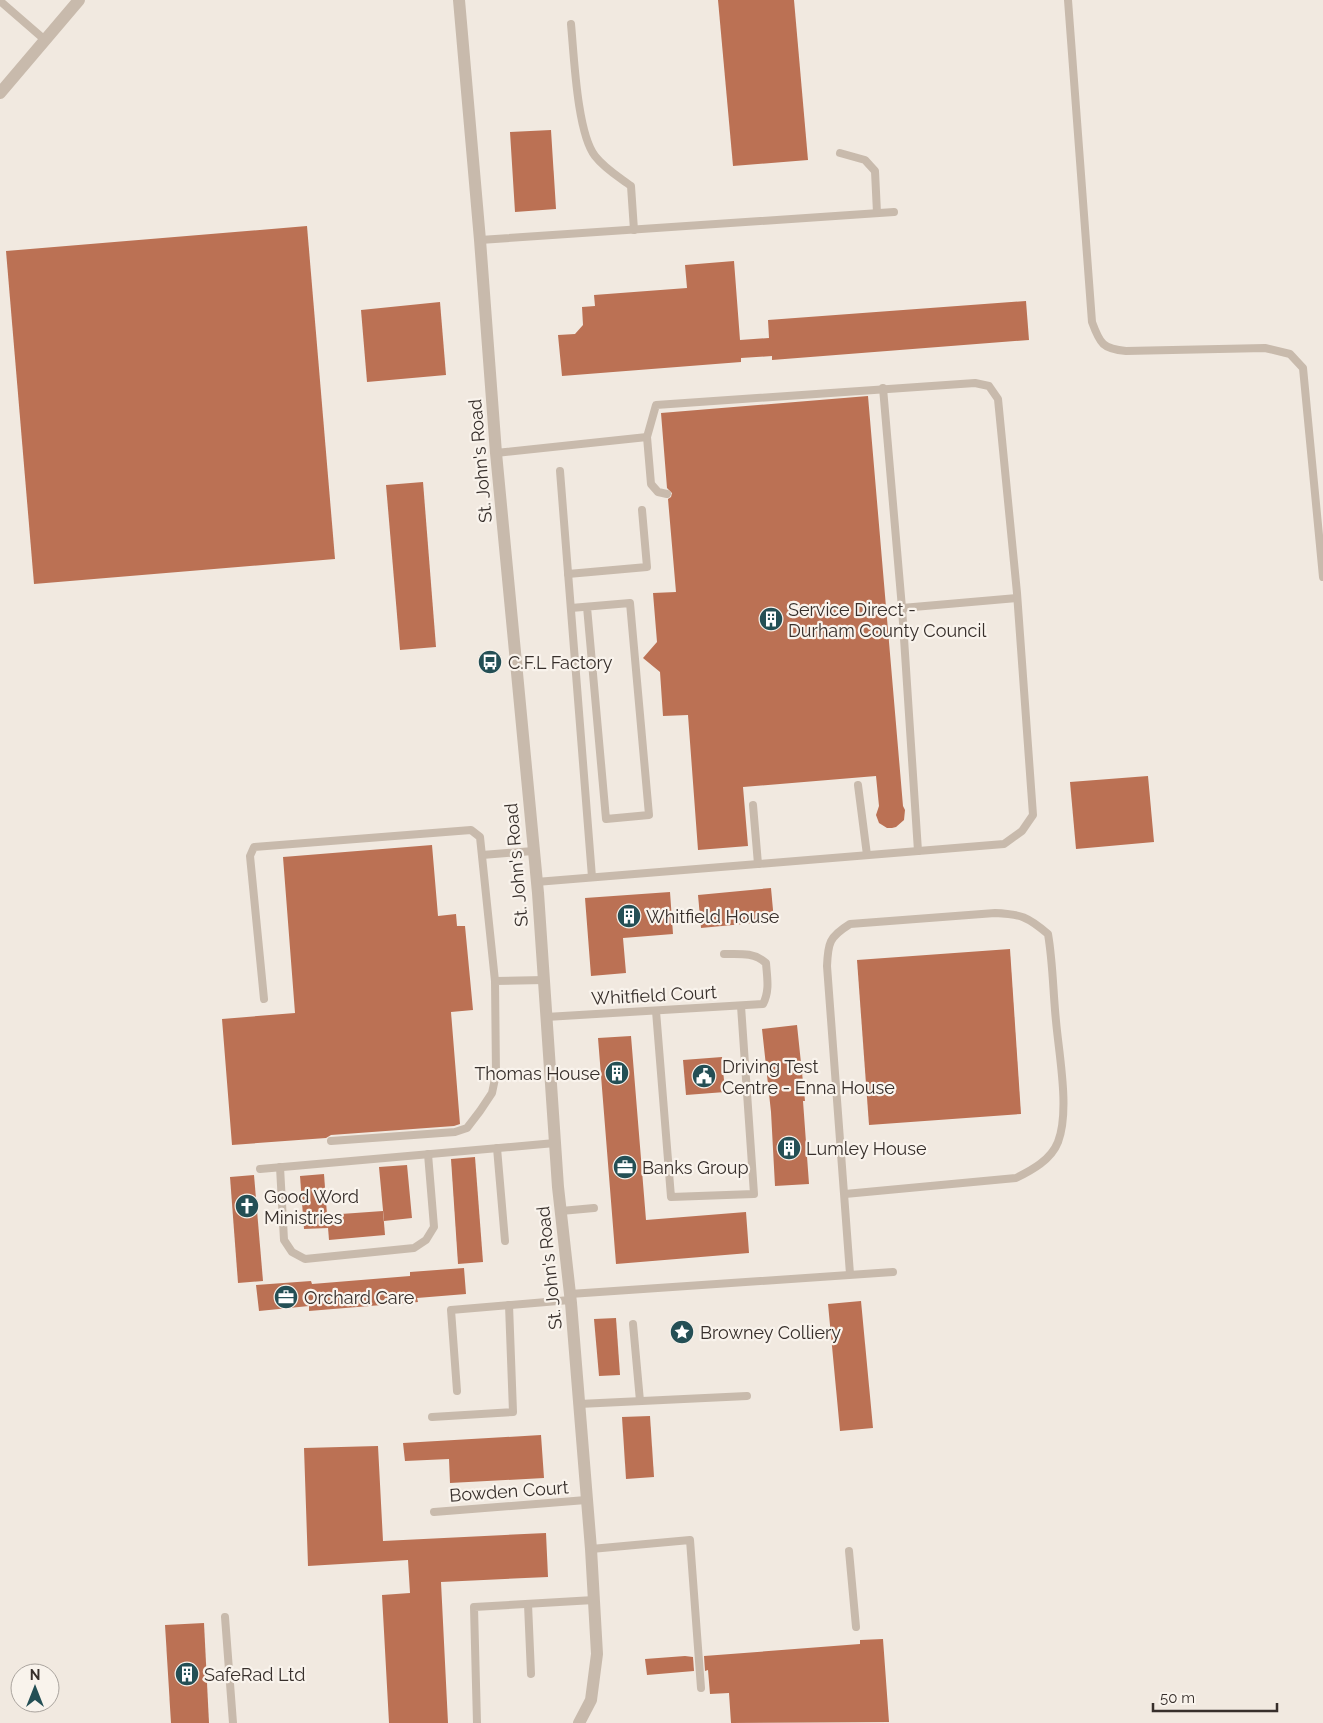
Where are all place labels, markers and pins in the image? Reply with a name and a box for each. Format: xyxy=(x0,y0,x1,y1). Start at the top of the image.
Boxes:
place label: Service Direct - Durham County Council xyxy=(788,599,986,641)
building icon: Service Direct - Durham County Council xyxy=(758,606,784,632)
bus stop icon: C.F.L Factory xyxy=(477,649,503,675)
place label: C.F.L Factory xyxy=(508,652,613,673)
building icon: Whitfield House xyxy=(616,903,642,929)
place label: Whitfield House xyxy=(646,906,780,927)
place label: Driving Test Centre - Enna House xyxy=(722,1056,895,1098)
building icon: Thomas House xyxy=(604,1060,630,1086)
place label: Thomas House xyxy=(474,1063,600,1084)
public building icon: Driving Test Centre - Enna House xyxy=(691,1063,717,1089)
building icon: Lumley House xyxy=(776,1135,802,1161)
place label: Lumley House xyxy=(806,1138,927,1159)
office icon: Banks Group xyxy=(612,1154,638,1180)
place label: Banks Group xyxy=(642,1157,749,1178)
place label: Good Word Ministries xyxy=(264,1186,359,1228)
church icon: Good Word Ministries xyxy=(234,1193,260,1219)
office icon: Orchard Care xyxy=(273,1284,299,1310)
place label: Orchard Care xyxy=(304,1287,415,1308)
place icon: Browney Colliery xyxy=(669,1319,695,1345)
place label: Browney Colliery xyxy=(700,1322,841,1343)
building icon: SafeRad Ltd xyxy=(174,1661,200,1687)
place label: SafeRad Ltd xyxy=(204,1664,305,1685)

